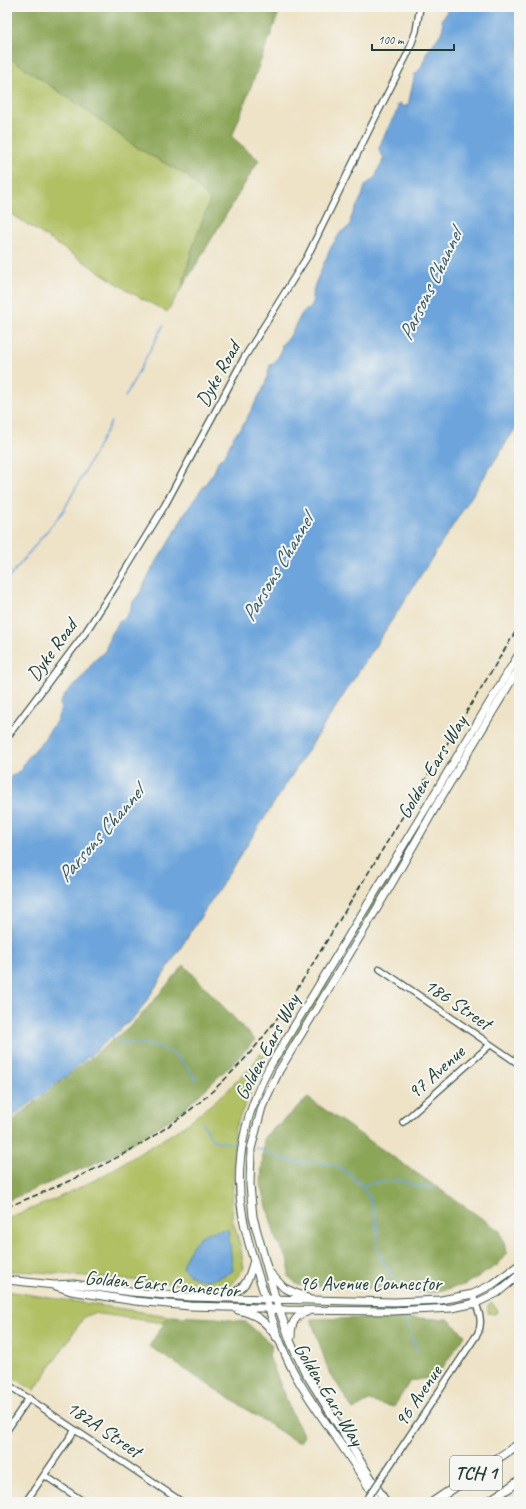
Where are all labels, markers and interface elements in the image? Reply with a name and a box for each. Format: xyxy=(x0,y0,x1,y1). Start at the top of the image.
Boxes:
scale bar xyxy=(372,26,454,52)
text: 100 m xyxy=(378,32,405,48)
water label: Parsons Channel xyxy=(392,220,471,344)
street label: Dyke Road xyxy=(190,334,247,411)
water label: Parsons Channel xyxy=(235,505,322,626)
street label: Dyke Road xyxy=(21,612,85,686)
street label: Golden Ears Way xyxy=(391,709,474,823)
water label: Parsons Channel xyxy=(51,776,153,888)
street label: 186 Street xyxy=(420,973,499,1037)
street label: Golden Ears Way xyxy=(229,988,306,1104)
street label: 97 Avenue xyxy=(402,1039,471,1104)
street label: Golden Ears Connector xyxy=(84,1265,242,1303)
street label: 96 Avenue Connector xyxy=(299,1271,443,1296)
street label: Golden Ears Way xyxy=(288,1338,371,1452)
street label: 96 Avenue xyxy=(388,1359,448,1432)
street label: 182A Street xyxy=(62,1395,149,1465)
road number: TCH 1 xyxy=(450,1456,502,1490)

